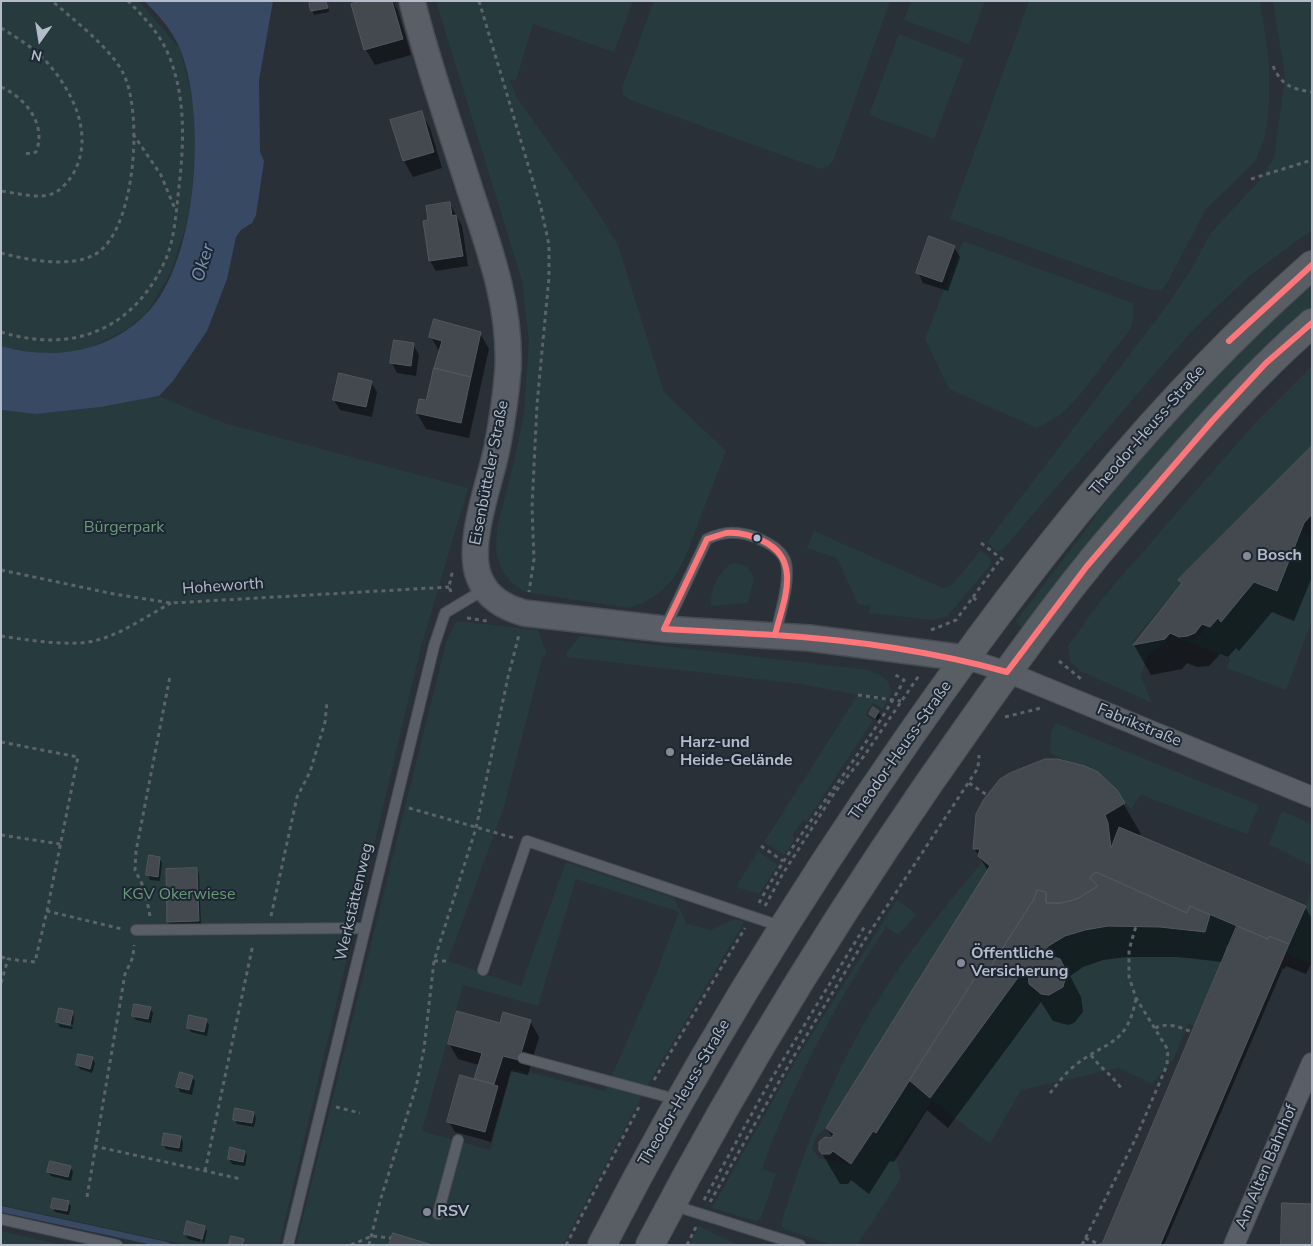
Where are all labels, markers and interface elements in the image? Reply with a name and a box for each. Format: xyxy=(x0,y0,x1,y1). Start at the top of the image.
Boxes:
north arrow xyxy=(15,15,65,65)
text: N xyxy=(29,45,44,66)
water label: Oker xyxy=(188,241,220,285)
street label: Theodor-Heuss-Straße xyxy=(1086,362,1210,500)
street label: Eisenbütteler Straße xyxy=(467,399,513,547)
park label: Bürgerpark xyxy=(84,518,164,538)
unlabelled marker xyxy=(752,533,762,543)
place label: Bosch xyxy=(1257,546,1302,566)
marker: Bosch xyxy=(1241,550,1253,562)
street label: Hoheworth xyxy=(182,575,264,599)
street label: Theodor-Heuss-Straße xyxy=(846,678,956,824)
street label: Fabrikstraße xyxy=(1094,700,1184,752)
place label: Harz-und Heide-Gelände xyxy=(680,733,792,771)
marker: Harz-und Heide-Gelände xyxy=(664,746,676,758)
street label: Werkstättenweg xyxy=(332,841,378,963)
park label: KGV Okerwiese xyxy=(123,885,235,905)
place label: Öffentliche Versicherung xyxy=(971,944,1068,982)
marker: Öffentliche Versicherung xyxy=(955,957,967,969)
street label: Theodor-Heuss-Straße xyxy=(635,1016,735,1170)
street label: Am Alten Bahnhof xyxy=(1232,1102,1302,1232)
place label: RSV xyxy=(437,1202,469,1222)
marker: RSV xyxy=(421,1206,433,1218)

